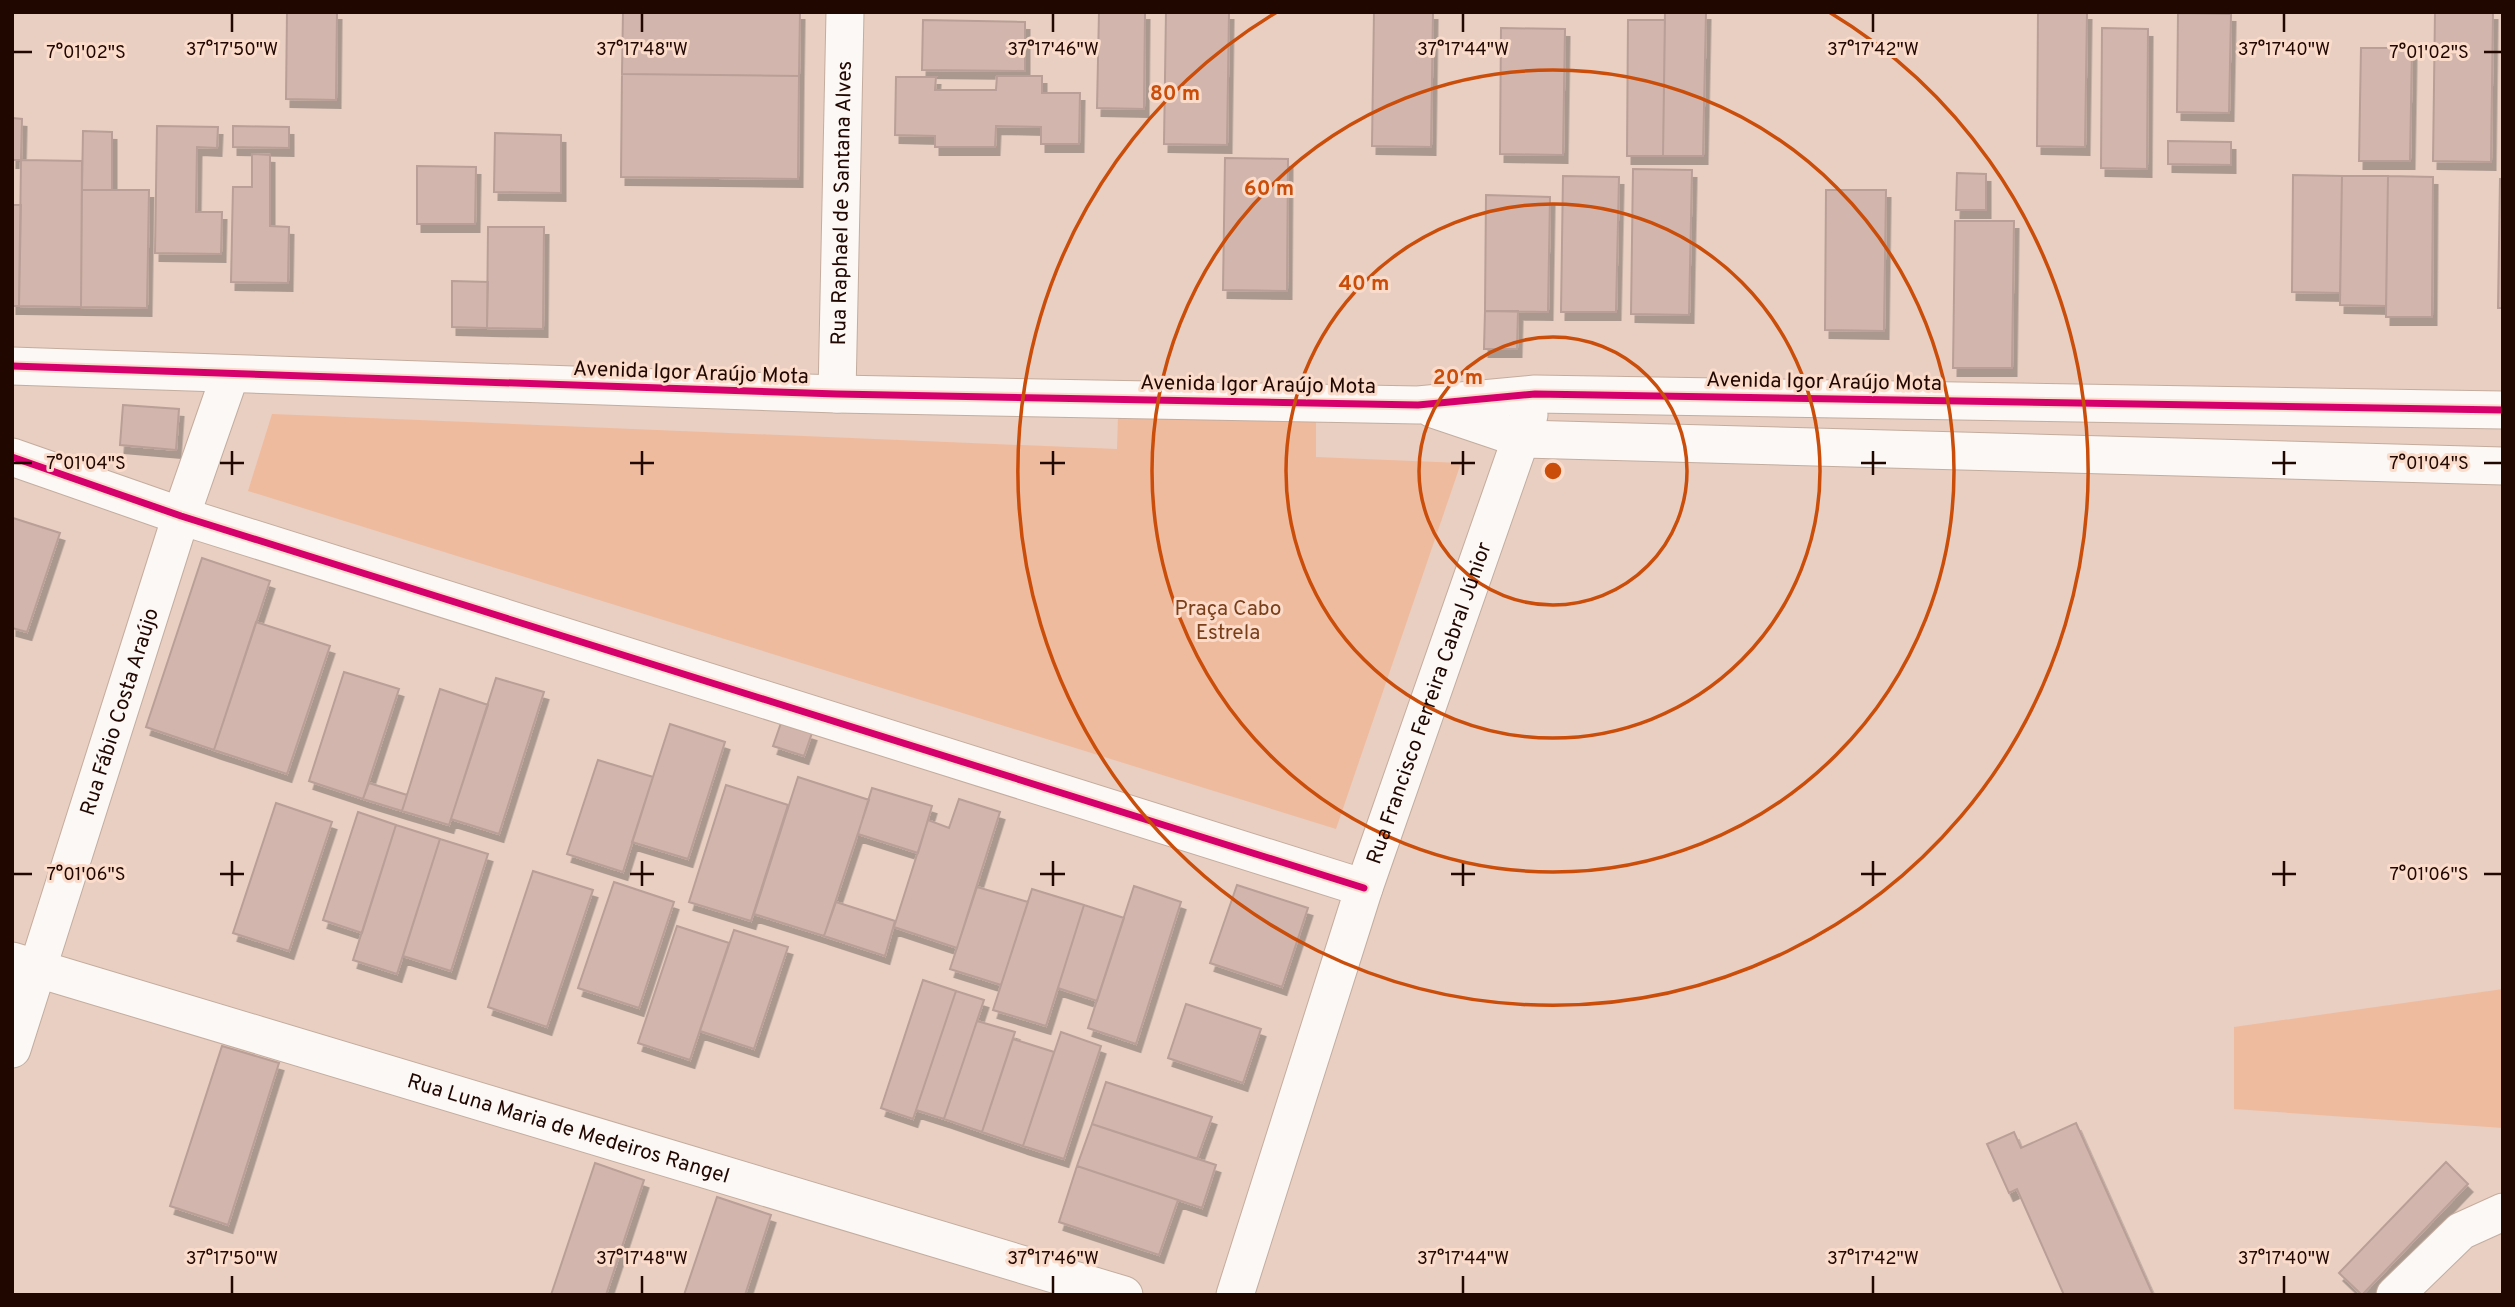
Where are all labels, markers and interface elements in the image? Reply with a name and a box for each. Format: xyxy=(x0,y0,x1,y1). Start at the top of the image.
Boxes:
text: 37°17'50"W xyxy=(186,39,278,62)
text: 37°17'48"W xyxy=(596,39,688,62)
text: 37°17'46"W xyxy=(1007,39,1099,62)
text: 37°17'44"W xyxy=(1417,39,1509,62)
text: 37°17'42"W xyxy=(1827,39,1919,62)
text: 37°17'40"W xyxy=(2238,39,2330,62)
text: 7°01'02"S xyxy=(46,42,126,65)
text: 7°01'02"S xyxy=(2389,42,2469,65)
street label: Rua Raphael de Santana Alves xyxy=(826,60,859,346)
text: 80 m xyxy=(1150,81,1200,108)
text: 60 m xyxy=(1244,176,1294,203)
text: 40 m xyxy=(1339,271,1389,298)
street label: Avenida Igor Araújo Mota xyxy=(573,356,809,391)
text: 20 m xyxy=(1433,365,1483,392)
street label: Avenida Igor Araújo Mota xyxy=(1706,367,1942,398)
street label: Avenida Igor Araújo Mota xyxy=(1140,370,1376,401)
text: 7°01'04"S xyxy=(46,453,126,476)
text: 7°01'04"S xyxy=(2389,453,2469,476)
centre of rings xyxy=(1541,459,1565,483)
street label: Rua Francisco Ferreira Cabral Júnior xyxy=(1361,539,1499,868)
park label: Praça Cabo Estrela xyxy=(1174,596,1282,647)
street label: Rua Fábio Costa Araújo xyxy=(75,605,166,819)
text: 7°01'06"S xyxy=(46,864,126,887)
text: 7°01'06"S xyxy=(2389,864,2469,887)
street label: Rua Luna Maria de Medeiros Rangel xyxy=(404,1068,732,1191)
text: 37°17'50"W xyxy=(186,1248,278,1271)
text: 37°17'48"W xyxy=(596,1248,688,1271)
text: 37°17'46"W xyxy=(1007,1248,1099,1271)
text: 37°17'44"W xyxy=(1417,1248,1509,1271)
text: 37°17'42"W xyxy=(1827,1248,1919,1271)
text: 37°17'40"W xyxy=(2238,1248,2330,1271)

